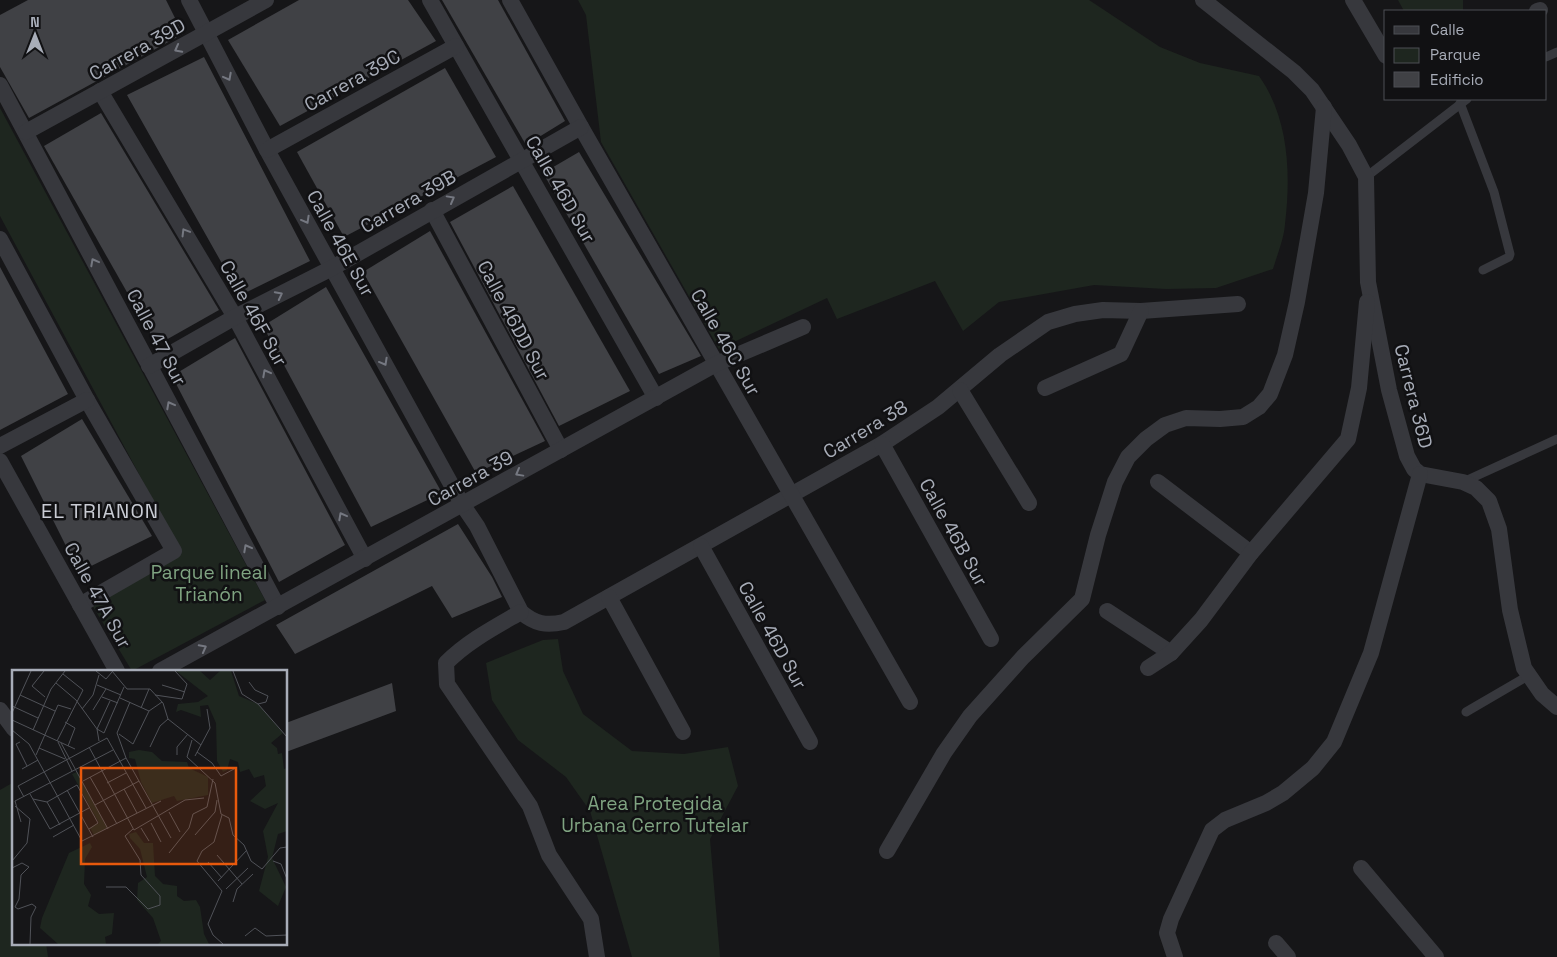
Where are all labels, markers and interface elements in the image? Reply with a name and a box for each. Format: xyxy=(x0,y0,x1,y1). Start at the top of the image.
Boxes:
north arrow xyxy=(10,10,60,60)
legend xyxy=(1384,10,1547,100)
text: N xyxy=(30,13,40,31)
street label: Carrera 39D xyxy=(85,13,190,86)
text: Calle xyxy=(1430,20,1465,39)
one-way arrow xyxy=(174,43,183,53)
street label: Carrera 39C xyxy=(300,44,405,117)
text: Parque xyxy=(1430,45,1481,64)
text: Edificio xyxy=(1430,70,1484,89)
one-way arrow xyxy=(222,72,232,81)
street label: Calle 46D Sur xyxy=(520,131,601,247)
street label: Carrera 39B xyxy=(356,164,461,239)
street label: Calle 46E Sur xyxy=(301,186,380,301)
one-way arrow xyxy=(446,195,455,205)
one-way arrow xyxy=(299,215,309,224)
one-way arrow xyxy=(181,229,191,238)
street label: Calle 46F Sur xyxy=(214,256,293,371)
street label: Calle 46DD Sur xyxy=(472,256,556,384)
one-way arrow xyxy=(90,258,100,267)
street label: Calle 46C Sur xyxy=(685,284,766,400)
street label: Calle 47 Sur xyxy=(121,285,192,390)
one-way arrow xyxy=(274,291,283,301)
street label: Carrera 36D xyxy=(1388,341,1439,451)
one-way arrow xyxy=(378,357,388,366)
one-way arrow xyxy=(262,369,272,378)
street label: Carrera 38 xyxy=(818,394,912,464)
one-way arrow xyxy=(166,402,176,411)
street label: Carrera 39 xyxy=(423,445,517,512)
one-way arrow xyxy=(515,467,524,477)
street label: Calle 46B Sur xyxy=(914,474,994,591)
district label: EL TRIANON xyxy=(41,498,159,524)
one-way arrow xyxy=(338,513,348,522)
street label: Calle 47A Sur xyxy=(58,538,137,653)
one-way arrow xyxy=(243,545,253,554)
park label: Parque lineal Trianón xyxy=(151,560,267,607)
street label: Calle 46D Sur xyxy=(733,577,813,694)
one-way arrow xyxy=(197,644,206,654)
inset map xyxy=(12,670,288,944)
park label: Area Protegida Urbana Cerro Tutelar xyxy=(561,791,749,838)

